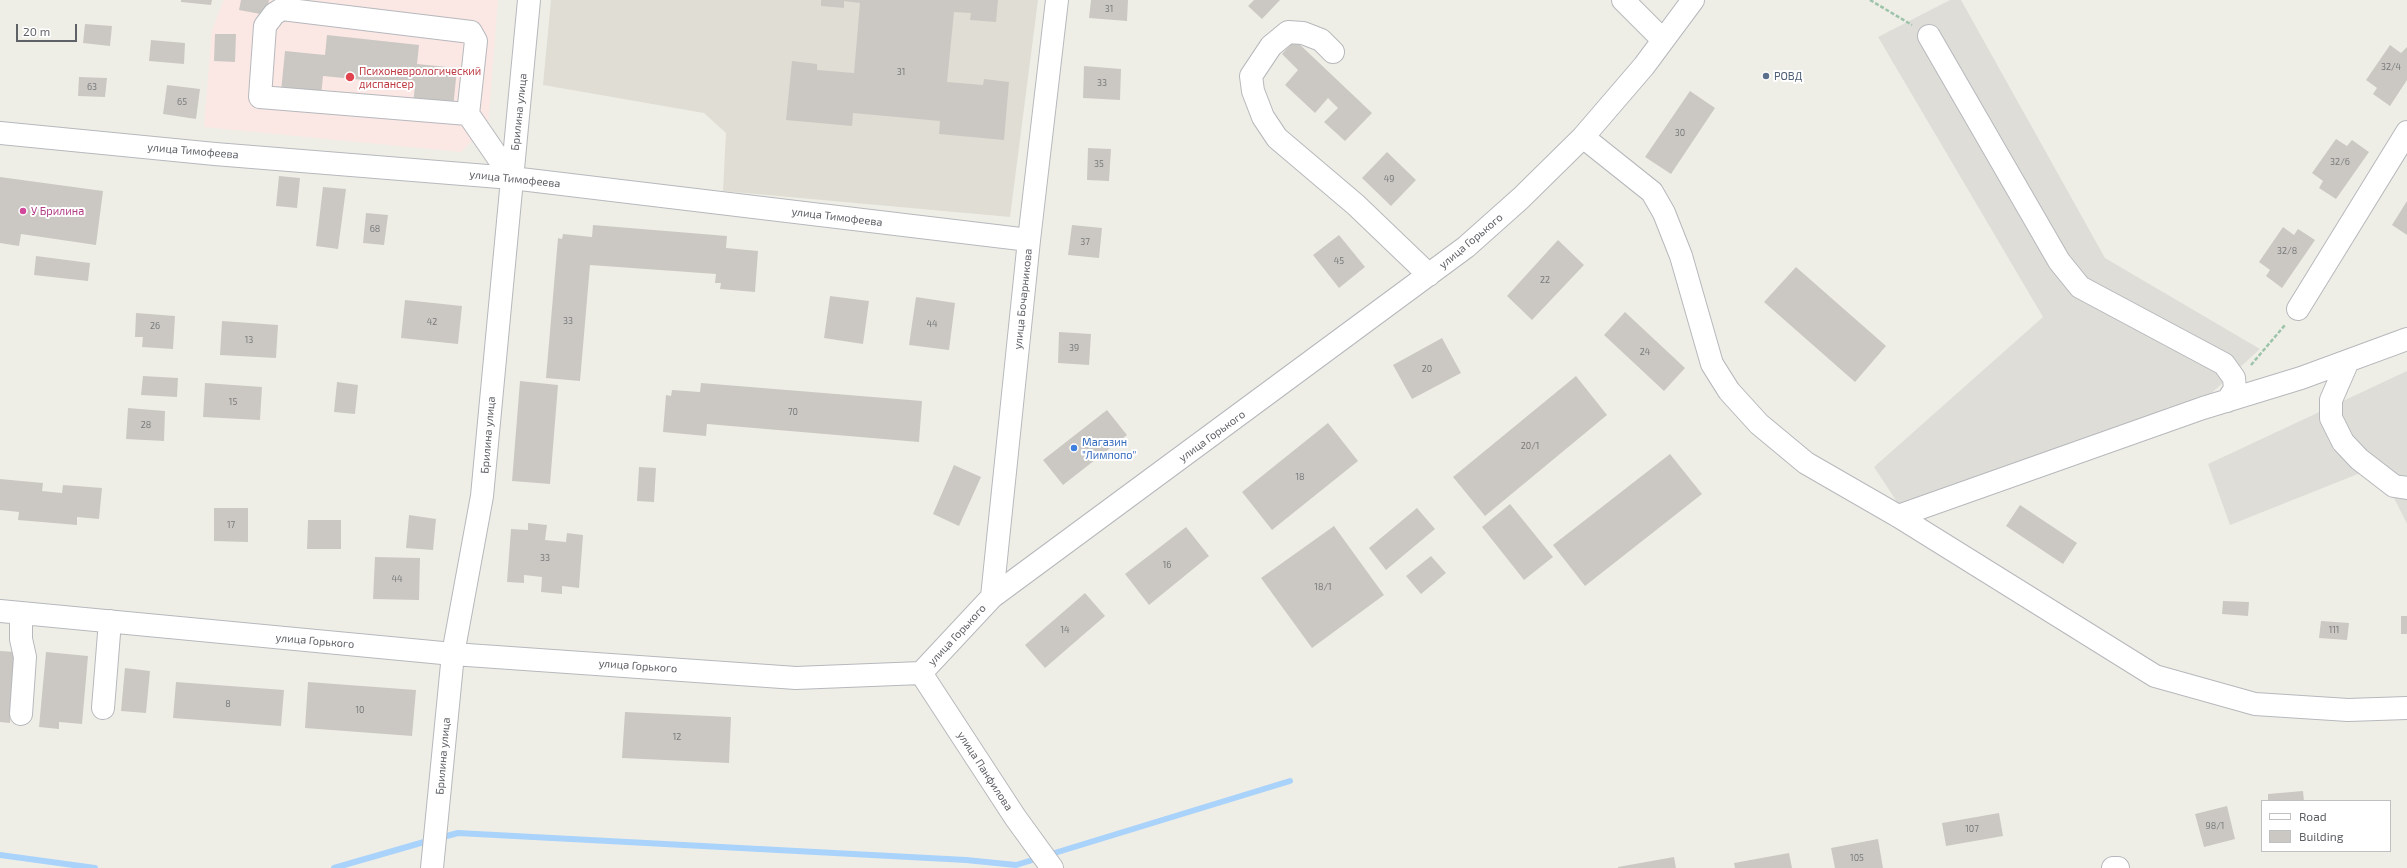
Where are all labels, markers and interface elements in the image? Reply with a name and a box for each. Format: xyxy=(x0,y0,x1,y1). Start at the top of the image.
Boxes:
house number: 31 xyxy=(1105,4,1113,14)
scale bar xyxy=(18,16,79,42)
text: 20 m xyxy=(23,24,50,38)
house number: 32/4 xyxy=(2381,62,2401,72)
place label: Психоневрологический диспансер xyxy=(359,64,481,90)
house number: 31 xyxy=(897,67,905,77)
place label: РОВД xyxy=(1774,69,1802,83)
marker: Психоневрологический диспансер xyxy=(344,71,356,83)
marker: РОВД xyxy=(1761,71,1771,81)
street label: Брилина улица xyxy=(508,73,530,151)
house number: 33 xyxy=(1097,78,1107,88)
house number: 63 xyxy=(87,82,97,92)
house number: 65 xyxy=(177,97,187,107)
house number: 30 xyxy=(1675,128,1685,138)
street label: улица Тимофеева xyxy=(147,140,239,162)
house number: 32/6 xyxy=(2330,157,2350,167)
house number: 35 xyxy=(1094,159,1104,169)
street label: улица Тимофеева xyxy=(469,168,561,190)
house number: 49 xyxy=(1384,174,1394,184)
place label: У Брилина xyxy=(31,204,84,218)
street label: улица Тимофеева xyxy=(791,205,883,229)
marker: У Брилина xyxy=(18,206,28,216)
street label: улица Горького xyxy=(1437,211,1505,271)
house number: 68 xyxy=(370,224,380,234)
house number: 37 xyxy=(1080,237,1090,247)
house number: 32/8 xyxy=(2277,246,2297,256)
street label: улица Бочарникова xyxy=(1011,248,1035,350)
house number: 45 xyxy=(1334,256,1344,266)
house number: 22 xyxy=(1540,275,1550,285)
house number: 33 xyxy=(563,316,573,326)
house number: 42 xyxy=(427,317,437,327)
house number: 44 xyxy=(926,319,938,329)
house number: 26 xyxy=(150,321,160,331)
house number: 13 xyxy=(245,335,253,345)
house number: 39 xyxy=(1069,343,1079,353)
house number: 24 xyxy=(1640,347,1650,357)
house number: 20 xyxy=(1422,364,1432,374)
street label: Брилина улица xyxy=(478,396,498,474)
house number: 15 xyxy=(229,397,237,407)
house number: 70 xyxy=(788,407,798,417)
street label: улица Горького xyxy=(1176,407,1248,465)
house number: 28 xyxy=(141,420,151,430)
place label: Магазин "Лимпопо" xyxy=(1082,435,1136,461)
house number: 20/1 xyxy=(1521,441,1539,451)
marker: Магазин "Лимпопо" xyxy=(1069,443,1079,453)
house number: 18 xyxy=(1295,472,1305,482)
house number: 17 xyxy=(227,520,235,530)
house number: 33 xyxy=(540,553,550,563)
house number: 16 xyxy=(1163,560,1171,570)
house number: 44 xyxy=(391,574,403,584)
house number: 18/1 xyxy=(1314,582,1332,592)
street label: улица Горького xyxy=(925,602,989,668)
house number: 14 xyxy=(1060,625,1070,635)
house number: 111 xyxy=(2329,625,2339,635)
street label: улица Горького xyxy=(275,631,355,651)
street label: улица Горького xyxy=(598,657,678,675)
house number: 8 xyxy=(225,699,231,709)
house number: 10 xyxy=(355,705,365,715)
street label: Брилина улица xyxy=(433,717,453,795)
street label: улица Панфилова xyxy=(954,729,1016,813)
house number: 12 xyxy=(673,732,681,742)
legend xyxy=(2261,800,2391,852)
text: Road xyxy=(2299,809,2327,823)
house number: 98/1 xyxy=(2206,821,2224,831)
house number: 107 xyxy=(1965,824,1979,834)
text: Building xyxy=(2299,829,2343,843)
house number: 105 xyxy=(1850,853,1864,863)

